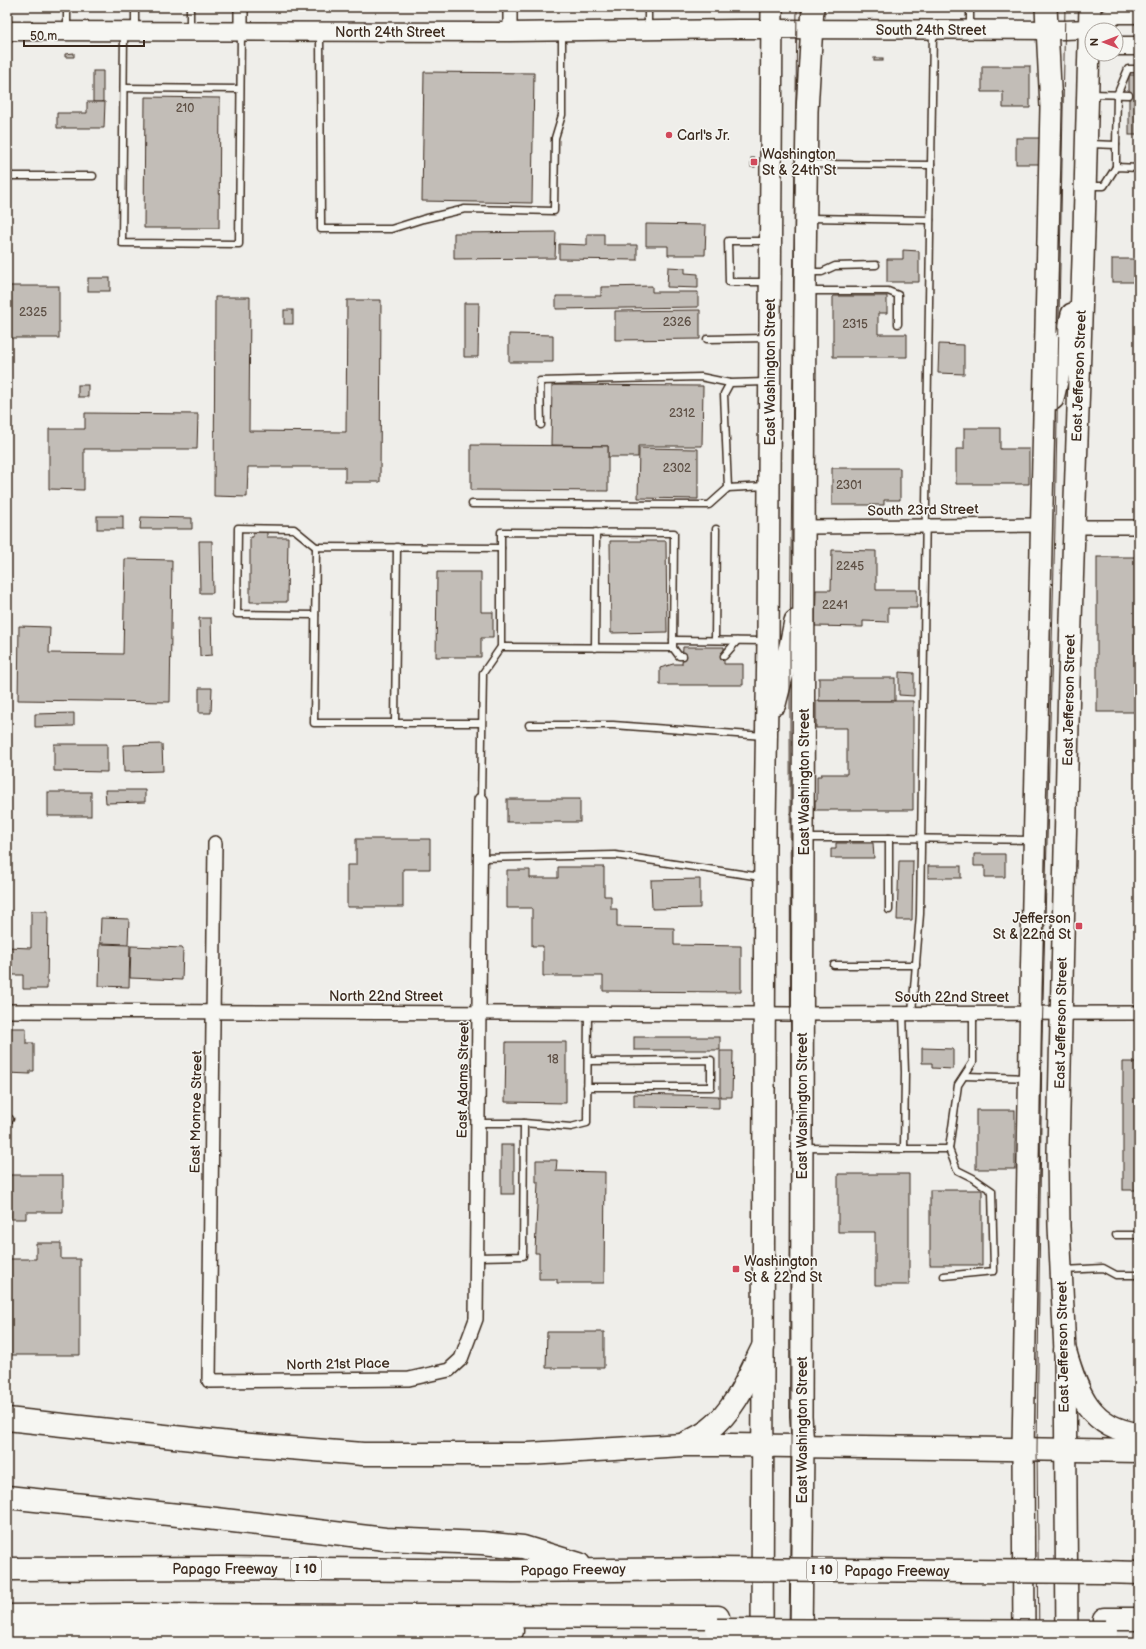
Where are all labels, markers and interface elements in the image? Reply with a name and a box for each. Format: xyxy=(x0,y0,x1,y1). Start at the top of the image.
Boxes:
scale bar xyxy=(24,22,144,48)
street label: South 24th Street xyxy=(876,22,987,39)
north arrow xyxy=(1084,22,1124,62)
street label: North 24th Street xyxy=(335,24,446,41)
text: 50 m xyxy=(30,29,57,44)
text: N xyxy=(1088,38,1101,46)
house number: 210 xyxy=(176,101,194,116)
place label: Carl's Jr. xyxy=(677,127,730,144)
marker: Carl's Jr. xyxy=(664,130,674,140)
place label: Washington St & 24th St xyxy=(762,146,837,179)
marker: Washington St & 24th St xyxy=(749,157,759,167)
street label: East Washington Street xyxy=(762,298,779,446)
house number: 2325 xyxy=(19,305,47,320)
street label: East Jefferson Street xyxy=(1068,309,1090,442)
house number: 2326 xyxy=(663,315,691,330)
house number: 2315 xyxy=(842,317,868,332)
house number: 2312 xyxy=(669,406,695,421)
house number: 2302 xyxy=(663,461,691,476)
house number: 2301 xyxy=(836,478,862,493)
street label: South 23rd Street xyxy=(867,501,979,519)
house number: 2245 xyxy=(836,559,864,574)
house number: 2241 xyxy=(822,598,848,613)
street label: East Jefferson Street xyxy=(1059,633,1079,766)
street label: East Washington Street xyxy=(796,708,813,856)
place label: Jefferson St & 22nd St xyxy=(993,910,1072,943)
marker: Jefferson St & 22nd St xyxy=(1074,921,1084,931)
street label: East Jefferson Street xyxy=(1051,956,1071,1089)
street label: North 22nd Street xyxy=(329,988,444,1005)
street label: South 22nd Street xyxy=(895,989,1010,1006)
street label: East Adams Street xyxy=(453,1021,473,1139)
street label: East Washington Street xyxy=(794,1032,811,1180)
street label: East Monroe Street xyxy=(186,1050,206,1174)
house number: 18 xyxy=(547,1052,559,1067)
place label: Washington St & 22nd St xyxy=(744,1253,823,1286)
marker: Washington St & 22nd St xyxy=(731,1264,741,1274)
street label: East Jefferson Street xyxy=(1053,1280,1073,1413)
street label: North 21st Place xyxy=(286,1355,390,1373)
street label: East Washington Street xyxy=(794,1356,811,1504)
road number: I 10 xyxy=(291,1558,321,1580)
road number: I 10 xyxy=(807,1559,837,1581)
street label: Papago Freeway xyxy=(172,1561,278,1578)
street label: Papago Freeway xyxy=(520,1561,626,1579)
street label: Papago Freeway xyxy=(844,1563,950,1580)

